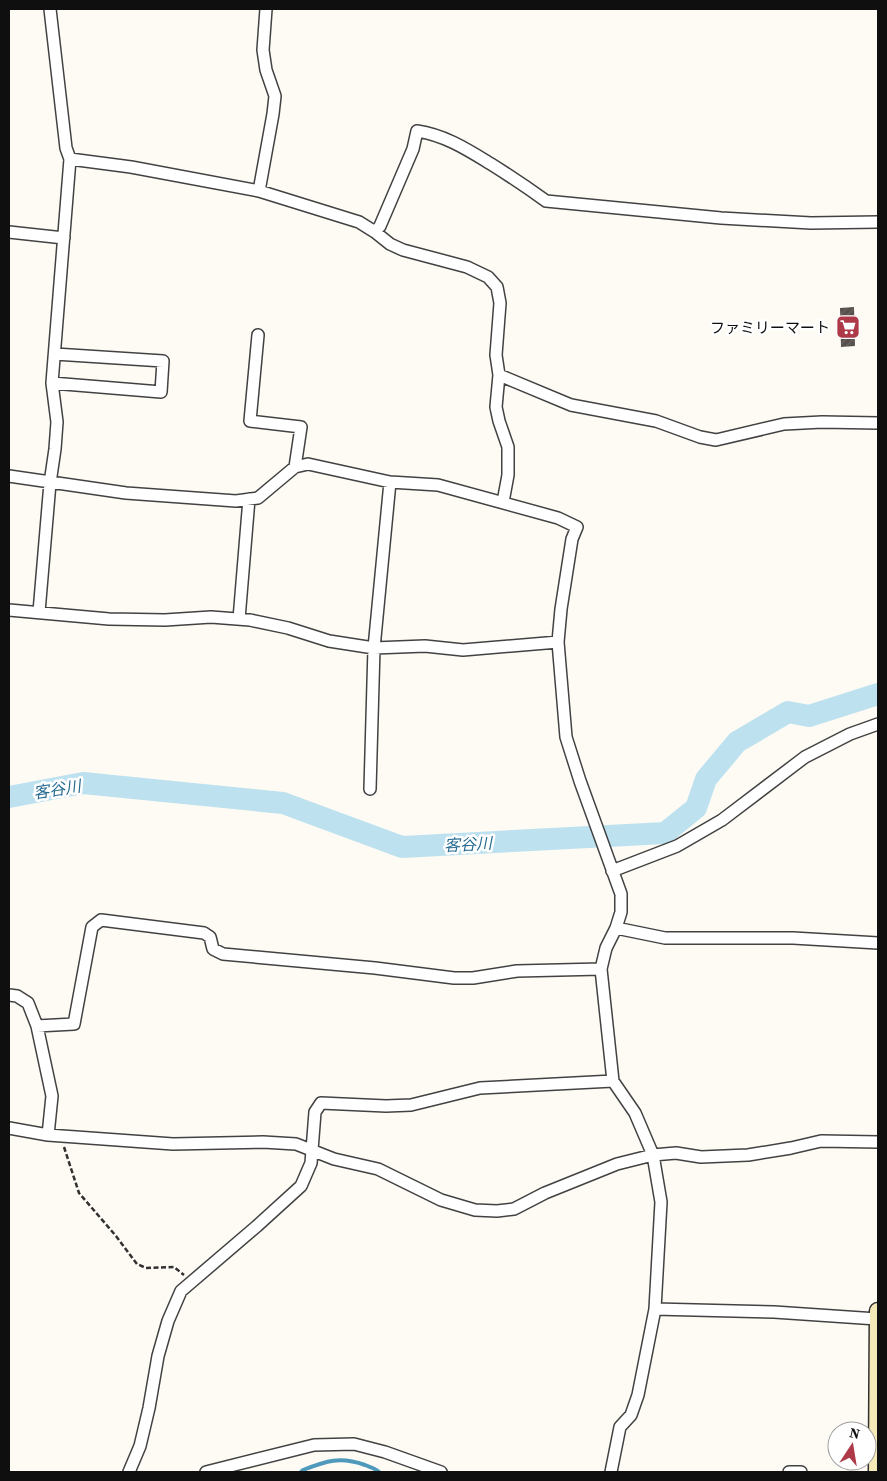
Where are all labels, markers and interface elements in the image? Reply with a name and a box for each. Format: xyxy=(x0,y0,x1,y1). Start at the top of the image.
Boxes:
supermarket icon: ファミリーマート xyxy=(835,314,861,340)
place label: ファミリーマート xyxy=(710,317,830,338)
water label: 客谷川 xyxy=(32,774,84,804)
water label: 客谷川 xyxy=(443,832,495,856)
north arrow xyxy=(827,1421,877,1471)
text: N xyxy=(848,1422,862,1444)

